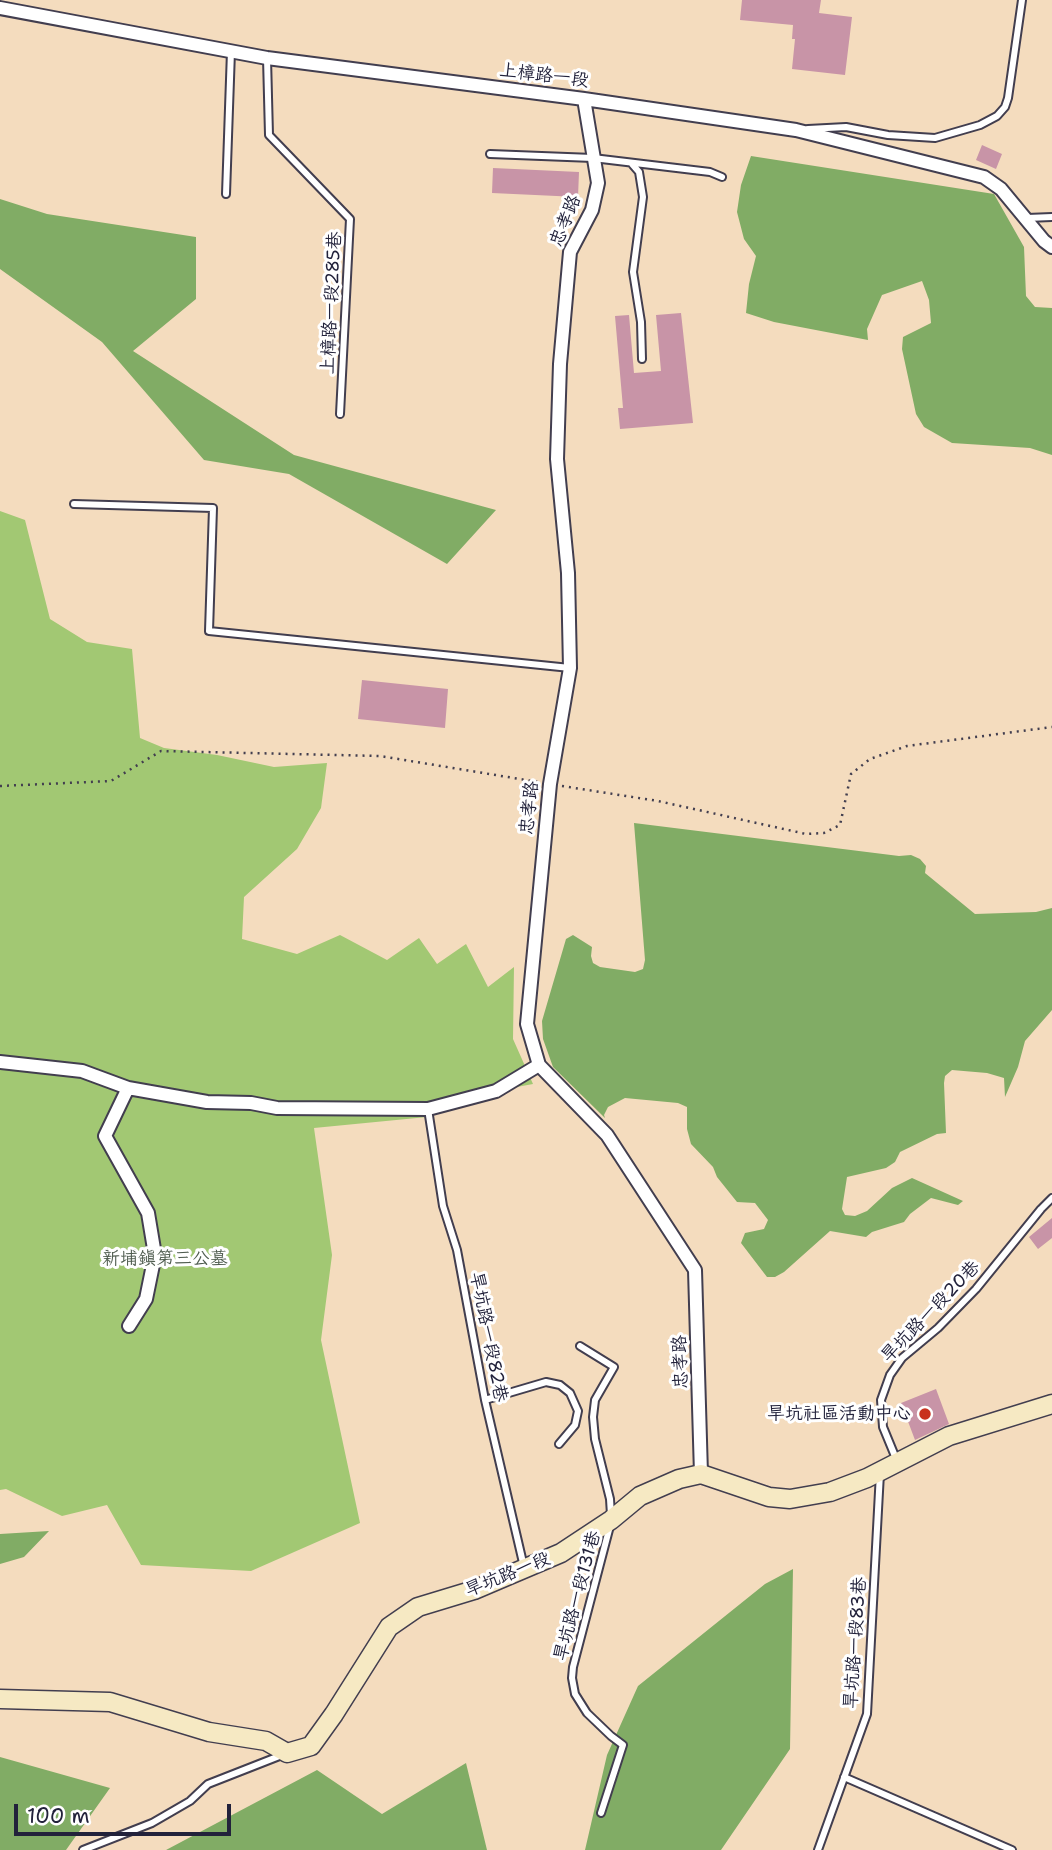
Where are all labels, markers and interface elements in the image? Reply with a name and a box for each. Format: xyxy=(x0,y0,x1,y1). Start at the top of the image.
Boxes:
street label: 上樟路一段 xyxy=(498,60,590,92)
street label: 忠孝路 xyxy=(546,192,586,250)
street label: 上樟路一段285巷 xyxy=(317,231,347,375)
street label: 忠孝路 xyxy=(516,780,544,836)
park label: 新埔鎮第三公墓 xyxy=(102,1248,228,1270)
street label: 旱坑路一段20巷 xyxy=(877,1257,985,1367)
street label: 旱坑路一段82巷 xyxy=(465,1270,511,1404)
street label: 忠孝路 xyxy=(669,1335,693,1389)
place label: 旱坑社區活動中心 xyxy=(767,1403,911,1425)
marker: 旱坑社區活動中心 xyxy=(917,1406,933,1422)
street label: 旱坑路一段131巷 xyxy=(550,1529,606,1663)
street label: 旱坑路一段 xyxy=(462,1548,554,1602)
street label: 旱坑路一段83巷 xyxy=(841,1576,871,1710)
scale bar xyxy=(18,1790,234,1834)
text: 100 m xyxy=(27,1802,90,1830)

